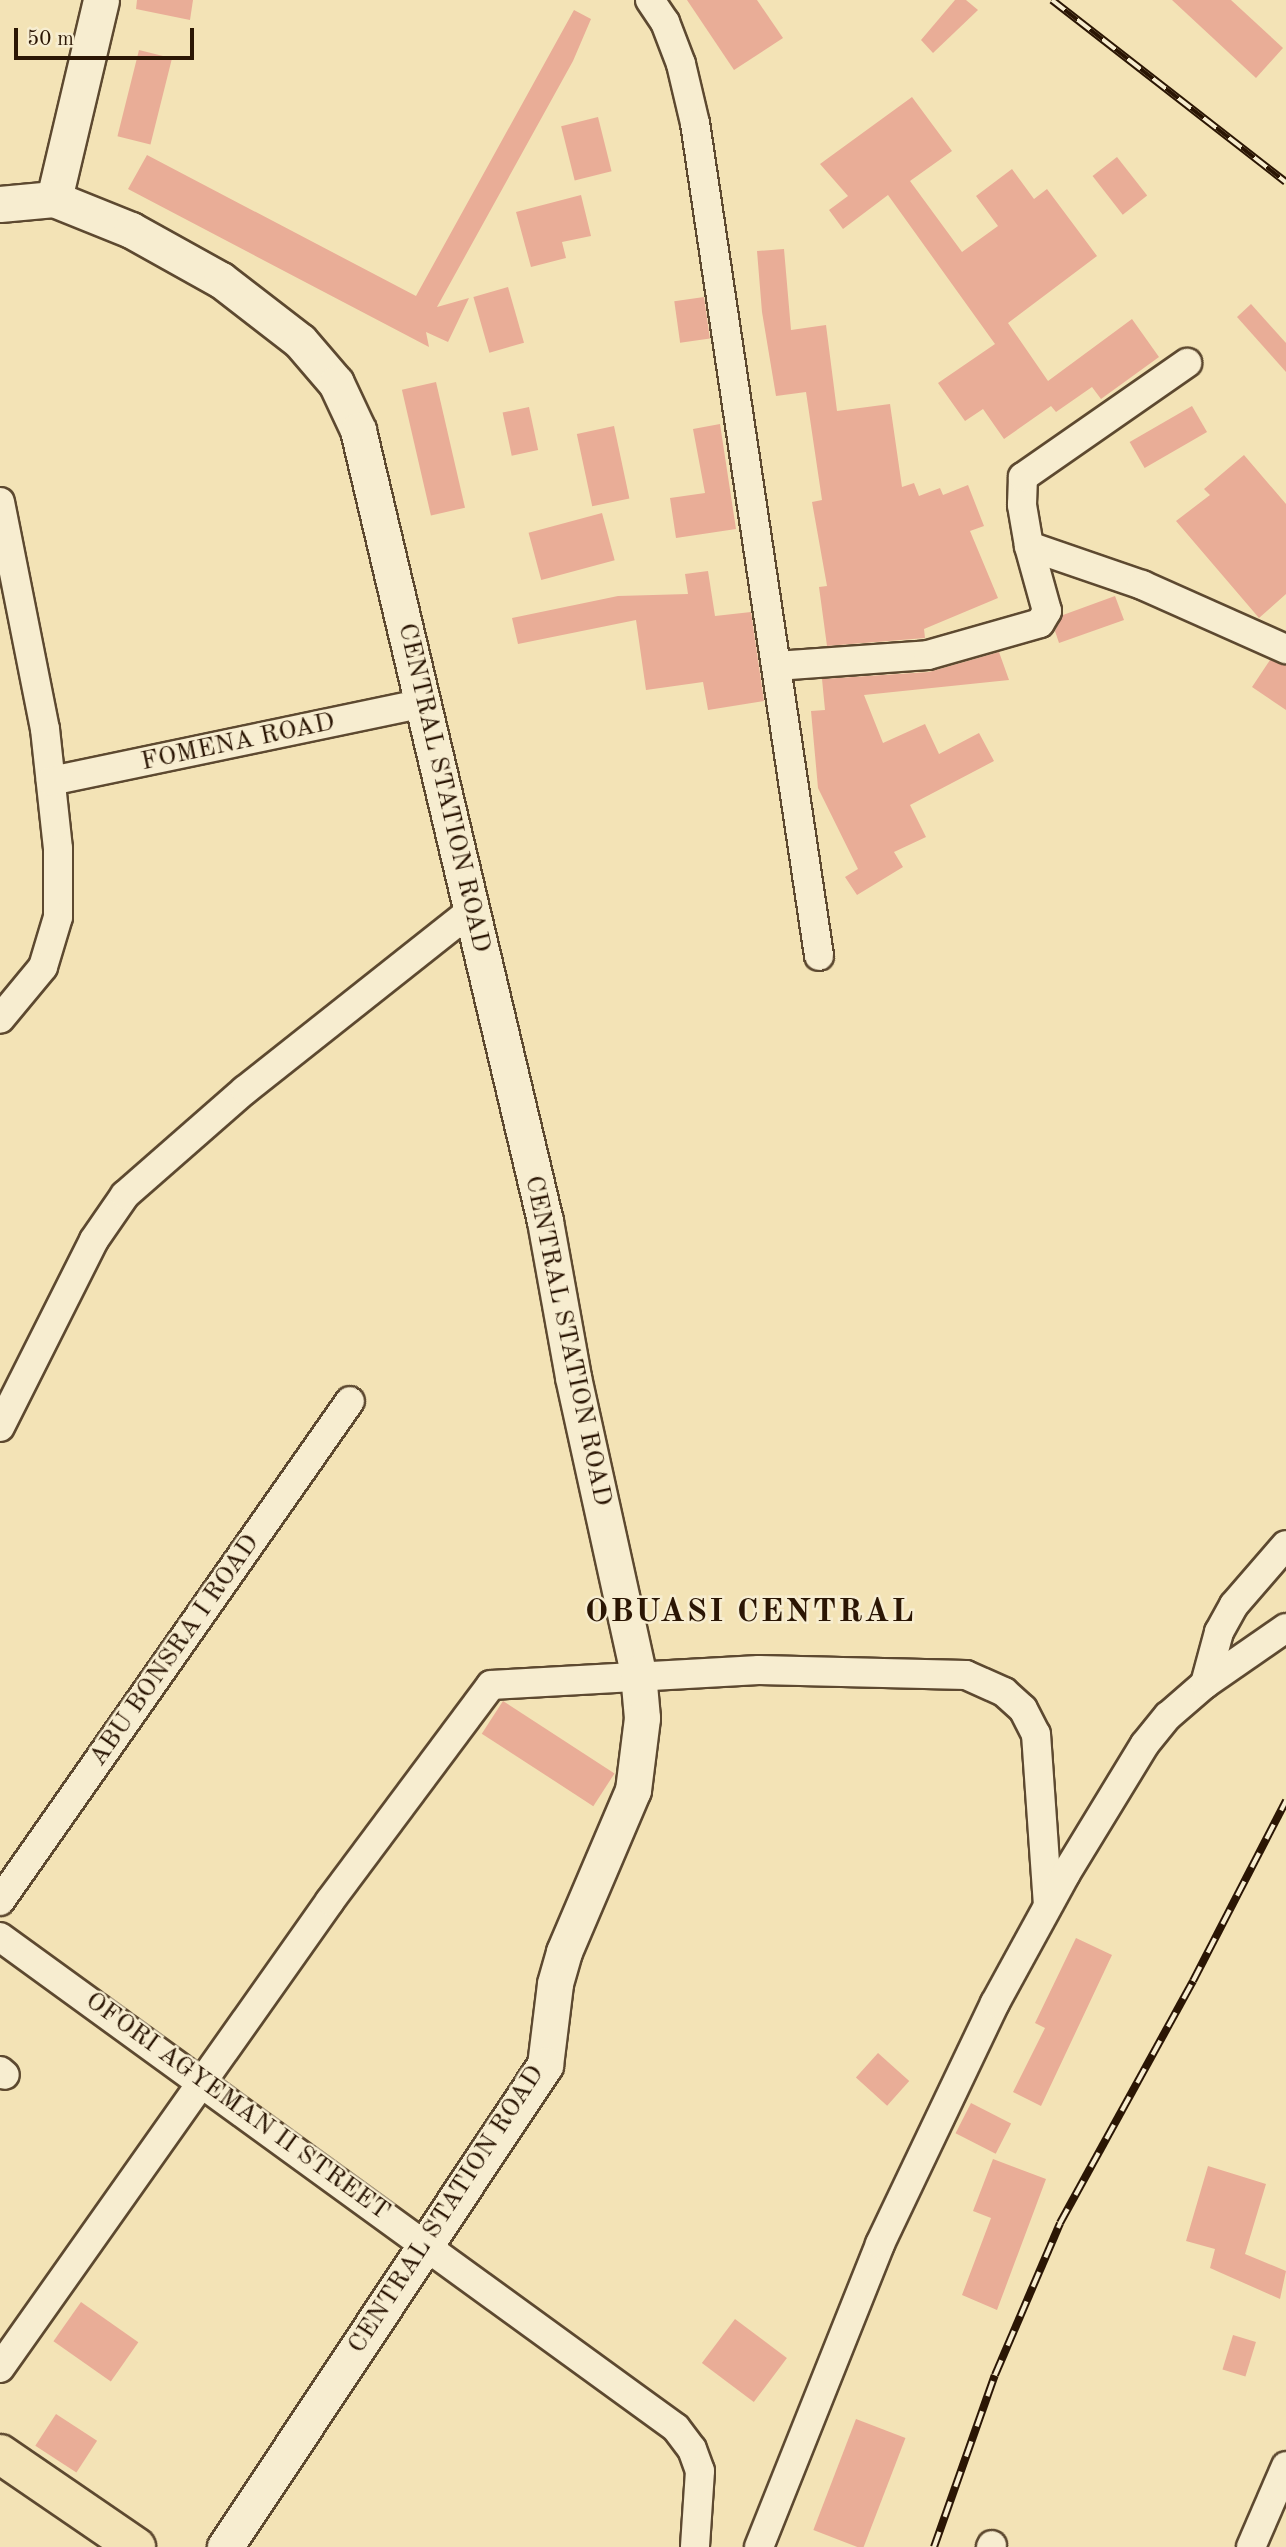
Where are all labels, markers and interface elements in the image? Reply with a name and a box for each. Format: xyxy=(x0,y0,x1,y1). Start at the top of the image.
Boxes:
scale bar xyxy=(18,14,198,58)
text: 50 m xyxy=(27,29,74,50)
street label: CENTRAL STATION ROAD xyxy=(390,620,496,956)
street label: FOMENA ROAD xyxy=(138,707,338,779)
street label: CENTRAL STATION ROAD xyxy=(517,1173,617,1509)
street label: ABU BONSRA I ROAD xyxy=(83,1529,267,1773)
district label: OBUASI CENTRAL xyxy=(586,1593,914,1633)
street label: OFORI AGYEMAN II STREET xyxy=(79,1986,395,2228)
street label: CENTRAL STATION ROAD xyxy=(342,2060,552,2360)

